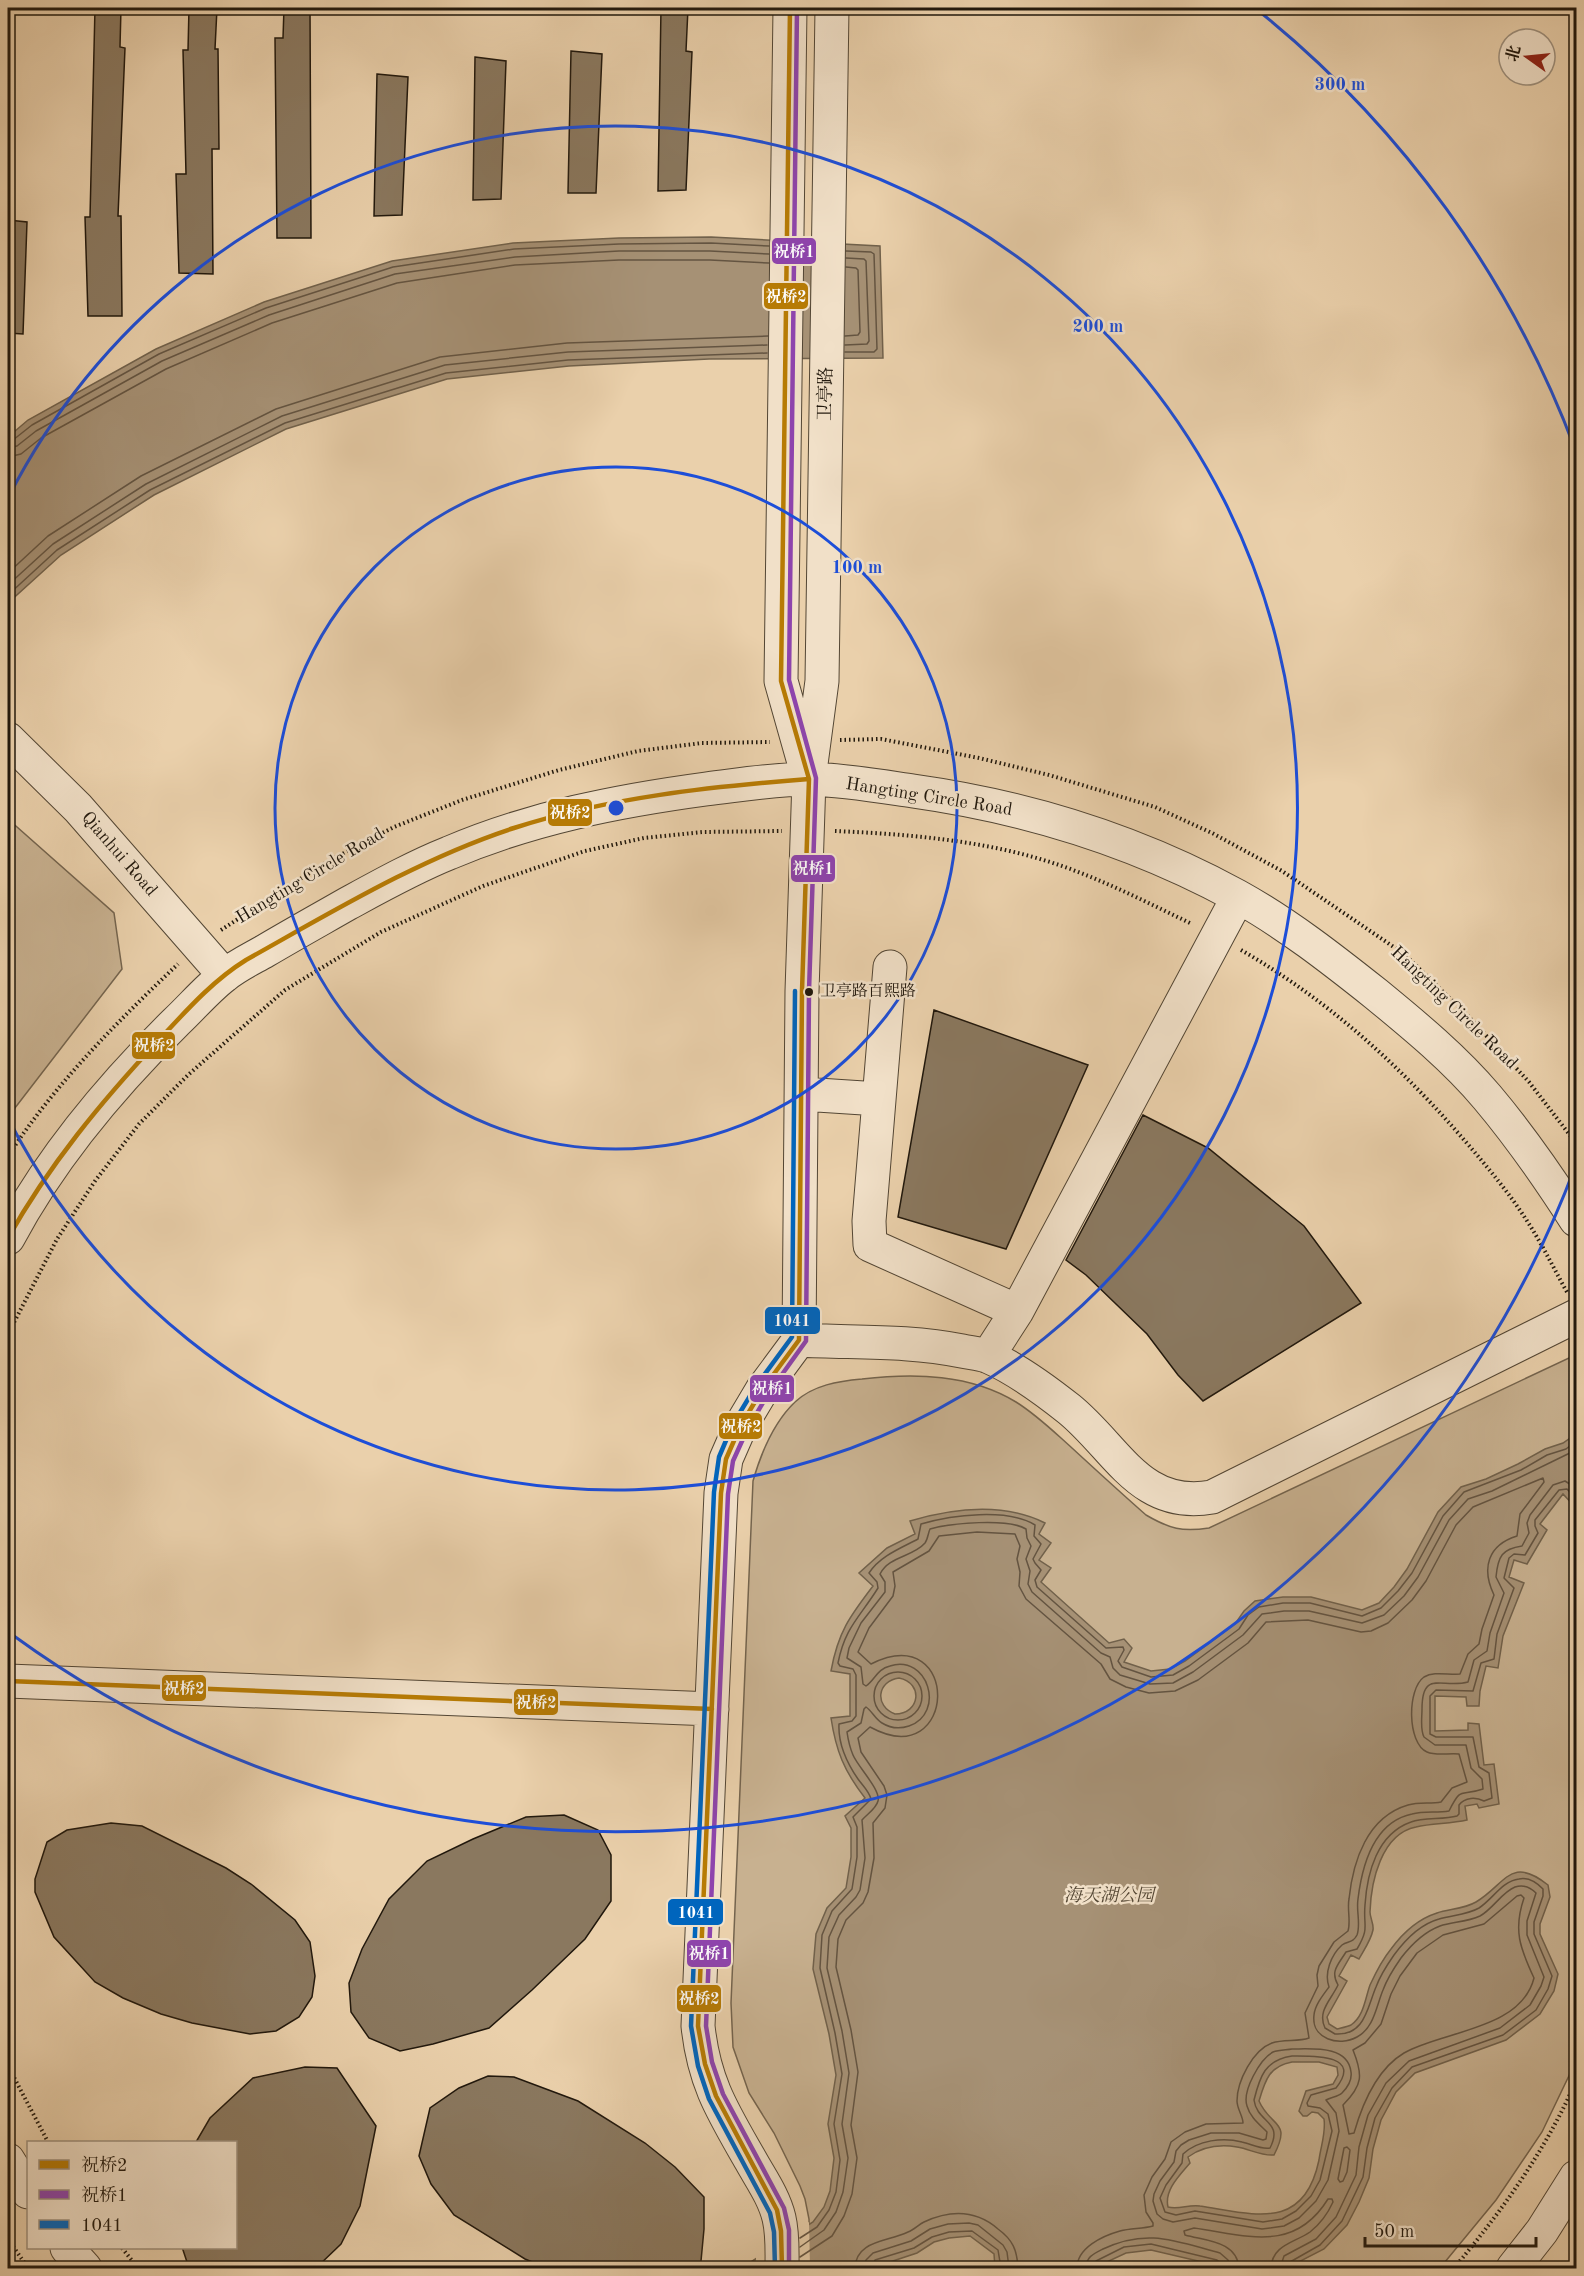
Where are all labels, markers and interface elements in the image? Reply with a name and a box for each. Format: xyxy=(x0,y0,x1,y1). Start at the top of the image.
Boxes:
north arrow xyxy=(1497,27,1557,87)
text: 北 xyxy=(1503,43,1524,63)
text: 300 m xyxy=(1315,76,1365,94)
line badge: 祝桥1 xyxy=(771,237,817,265)
text: 祝桥1 xyxy=(773,243,815,261)
line badge: 祝桥2 xyxy=(763,282,809,310)
text: 祝桥2 xyxy=(765,288,807,306)
text: 200 m xyxy=(1073,318,1123,336)
street label: 卫亭路 xyxy=(815,367,835,421)
text: 100 m xyxy=(832,559,882,577)
street label: Hangting Circle Road xyxy=(844,775,1014,819)
line badge: 祝桥2 xyxy=(547,798,593,827)
centre of rings xyxy=(606,798,626,818)
text: 祝桥2 xyxy=(549,804,591,822)
street label: Qianhui Road xyxy=(78,808,160,900)
street label: Hangting Circle Road xyxy=(233,825,387,927)
line badge: 祝桥1 xyxy=(790,854,836,883)
text: 祝桥1 xyxy=(792,860,834,878)
street label: Hangting Circle Road xyxy=(1387,943,1521,1073)
place label: 卫亭路百熙路 xyxy=(820,982,916,1000)
marker: 卫亭路百熙路 xyxy=(803,986,815,998)
line badge: 祝桥2 xyxy=(131,1031,176,1060)
text: 祝桥2 xyxy=(133,1037,175,1055)
line badge: 1041 xyxy=(764,1306,821,1335)
text: 1041 xyxy=(773,1314,811,1330)
line badge: 祝桥1 xyxy=(749,1374,795,1403)
text: 祝桥1 xyxy=(751,1380,793,1398)
line badge: 祝桥2 xyxy=(718,1412,763,1440)
text: 祝桥2 xyxy=(720,1418,762,1436)
line badge: 祝桥2 xyxy=(161,1674,207,1702)
text: 祝桥2 xyxy=(163,1680,205,1698)
line badge: 祝桥2 xyxy=(513,1688,559,1716)
text: 祝桥2 xyxy=(515,1694,557,1712)
park label: 海天湖公园 xyxy=(1064,1885,1157,1905)
line badge: 1041 xyxy=(667,1898,724,1926)
text: 1041 xyxy=(677,1906,715,1922)
line badge: 祝桥1 xyxy=(686,1939,732,1968)
text: 祝桥1 xyxy=(688,1945,730,1963)
line badge: 祝桥2 xyxy=(676,1984,722,2013)
text: 祝桥2 xyxy=(678,1990,720,2008)
legend xyxy=(27,2141,237,2249)
text: 祝桥2 xyxy=(81,2155,127,2175)
text: 祝桥1 xyxy=(81,2185,127,2205)
scale bar xyxy=(1365,2210,1536,2248)
text: 1041 xyxy=(81,2217,123,2235)
text: 50 m xyxy=(1374,2223,1414,2241)

